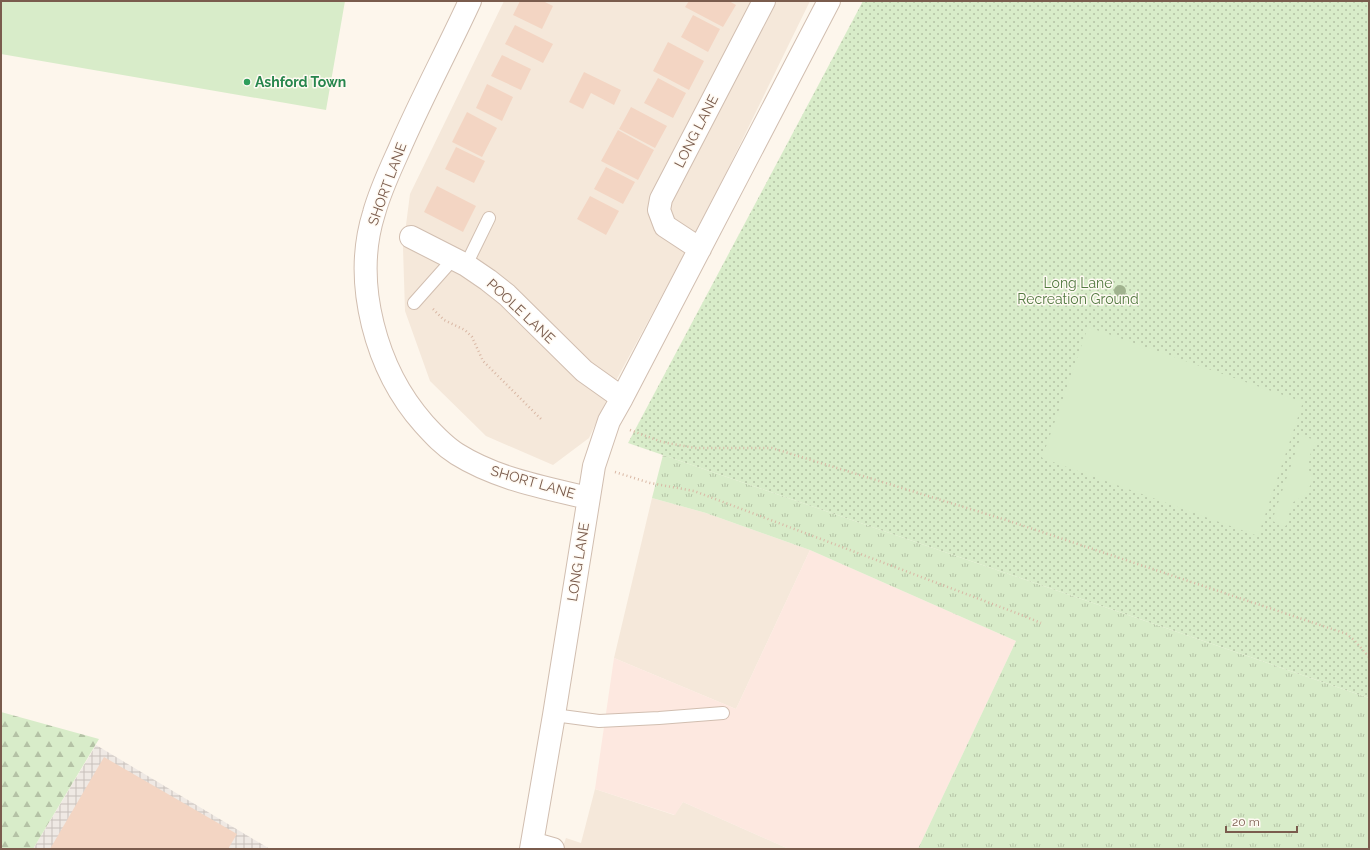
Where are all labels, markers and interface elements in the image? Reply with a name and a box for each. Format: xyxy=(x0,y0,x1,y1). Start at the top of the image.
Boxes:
place label: Ashford Town xyxy=(255,74,346,90)
marker: Ashford Town xyxy=(242,77,252,87)
street label: LONG LANE xyxy=(671,92,721,170)
street label: SHORT LANE xyxy=(365,140,409,228)
street label: POOLE LANE xyxy=(484,275,558,347)
park label: Long Lane Recreation Ground xyxy=(1017,275,1139,307)
street label: SHORT LANE xyxy=(489,462,577,502)
street label: LONG LANE xyxy=(564,521,592,603)
scale bar xyxy=(1226,808,1297,834)
text: 20 m xyxy=(1232,815,1260,829)

